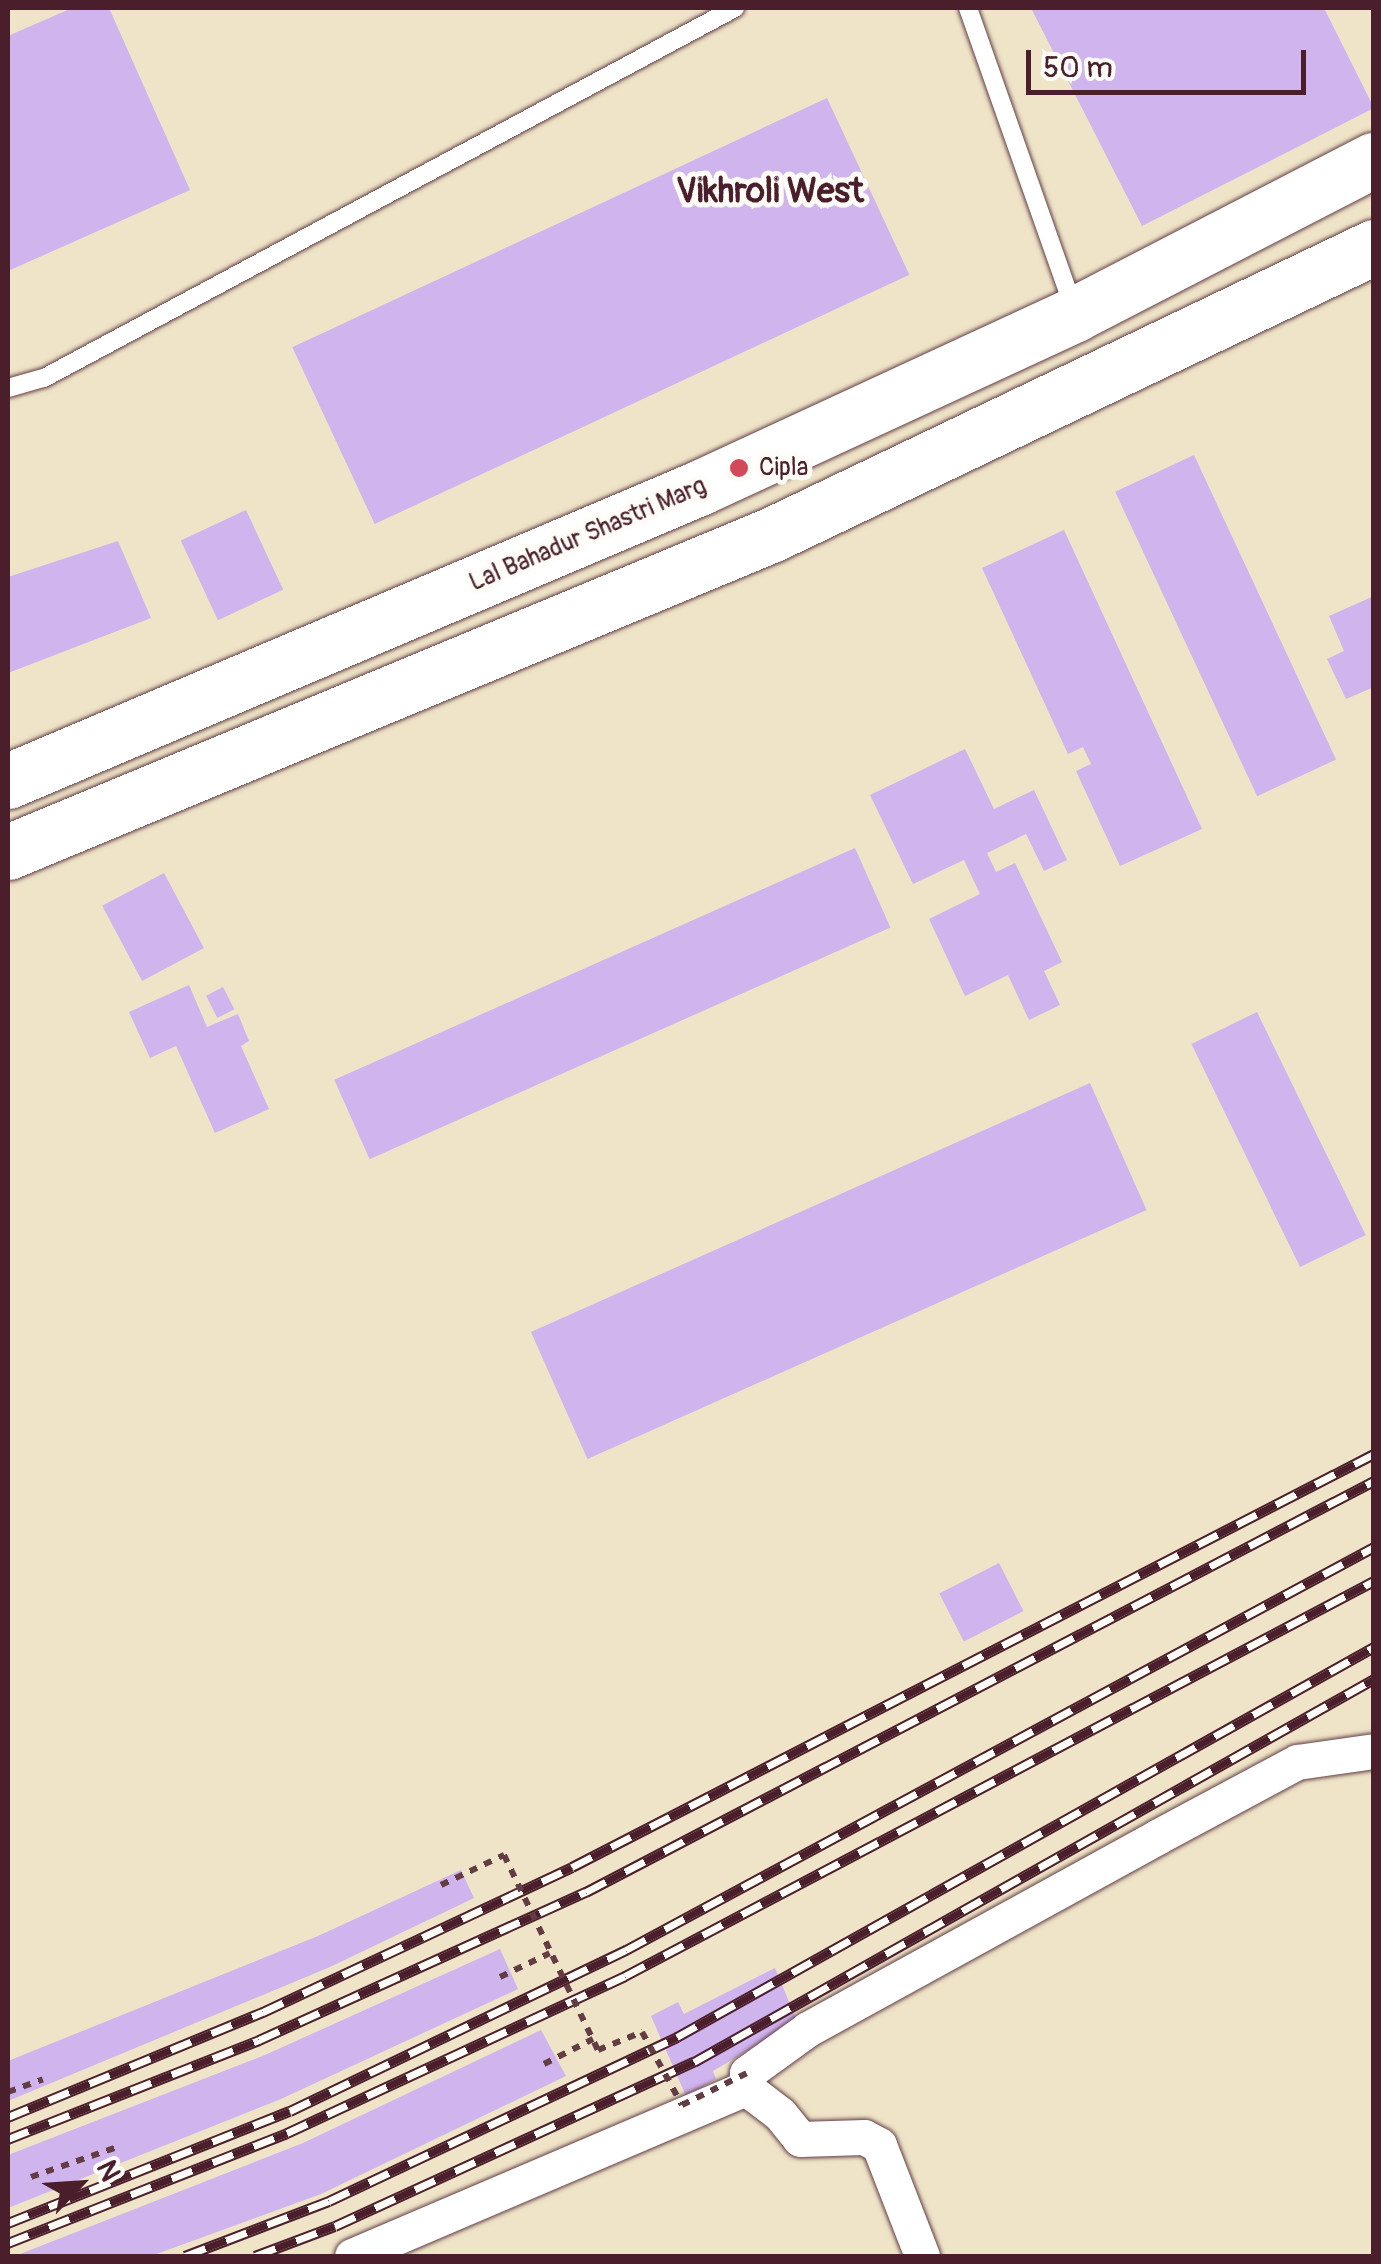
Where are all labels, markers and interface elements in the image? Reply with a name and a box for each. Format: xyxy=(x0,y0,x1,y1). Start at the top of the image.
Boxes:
scale bar xyxy=(1031,30,1311,92)
text: 50 m xyxy=(1043,49,1113,86)
district label: Vikhroli West xyxy=(676,170,864,212)
place label: Cipla xyxy=(759,453,808,483)
marker: Cipla xyxy=(728,457,750,479)
street label: Lal Bahadur Shastri Marg xyxy=(465,471,711,599)
north arrow xyxy=(30,2134,130,2234)
text: N xyxy=(88,2155,128,2187)

